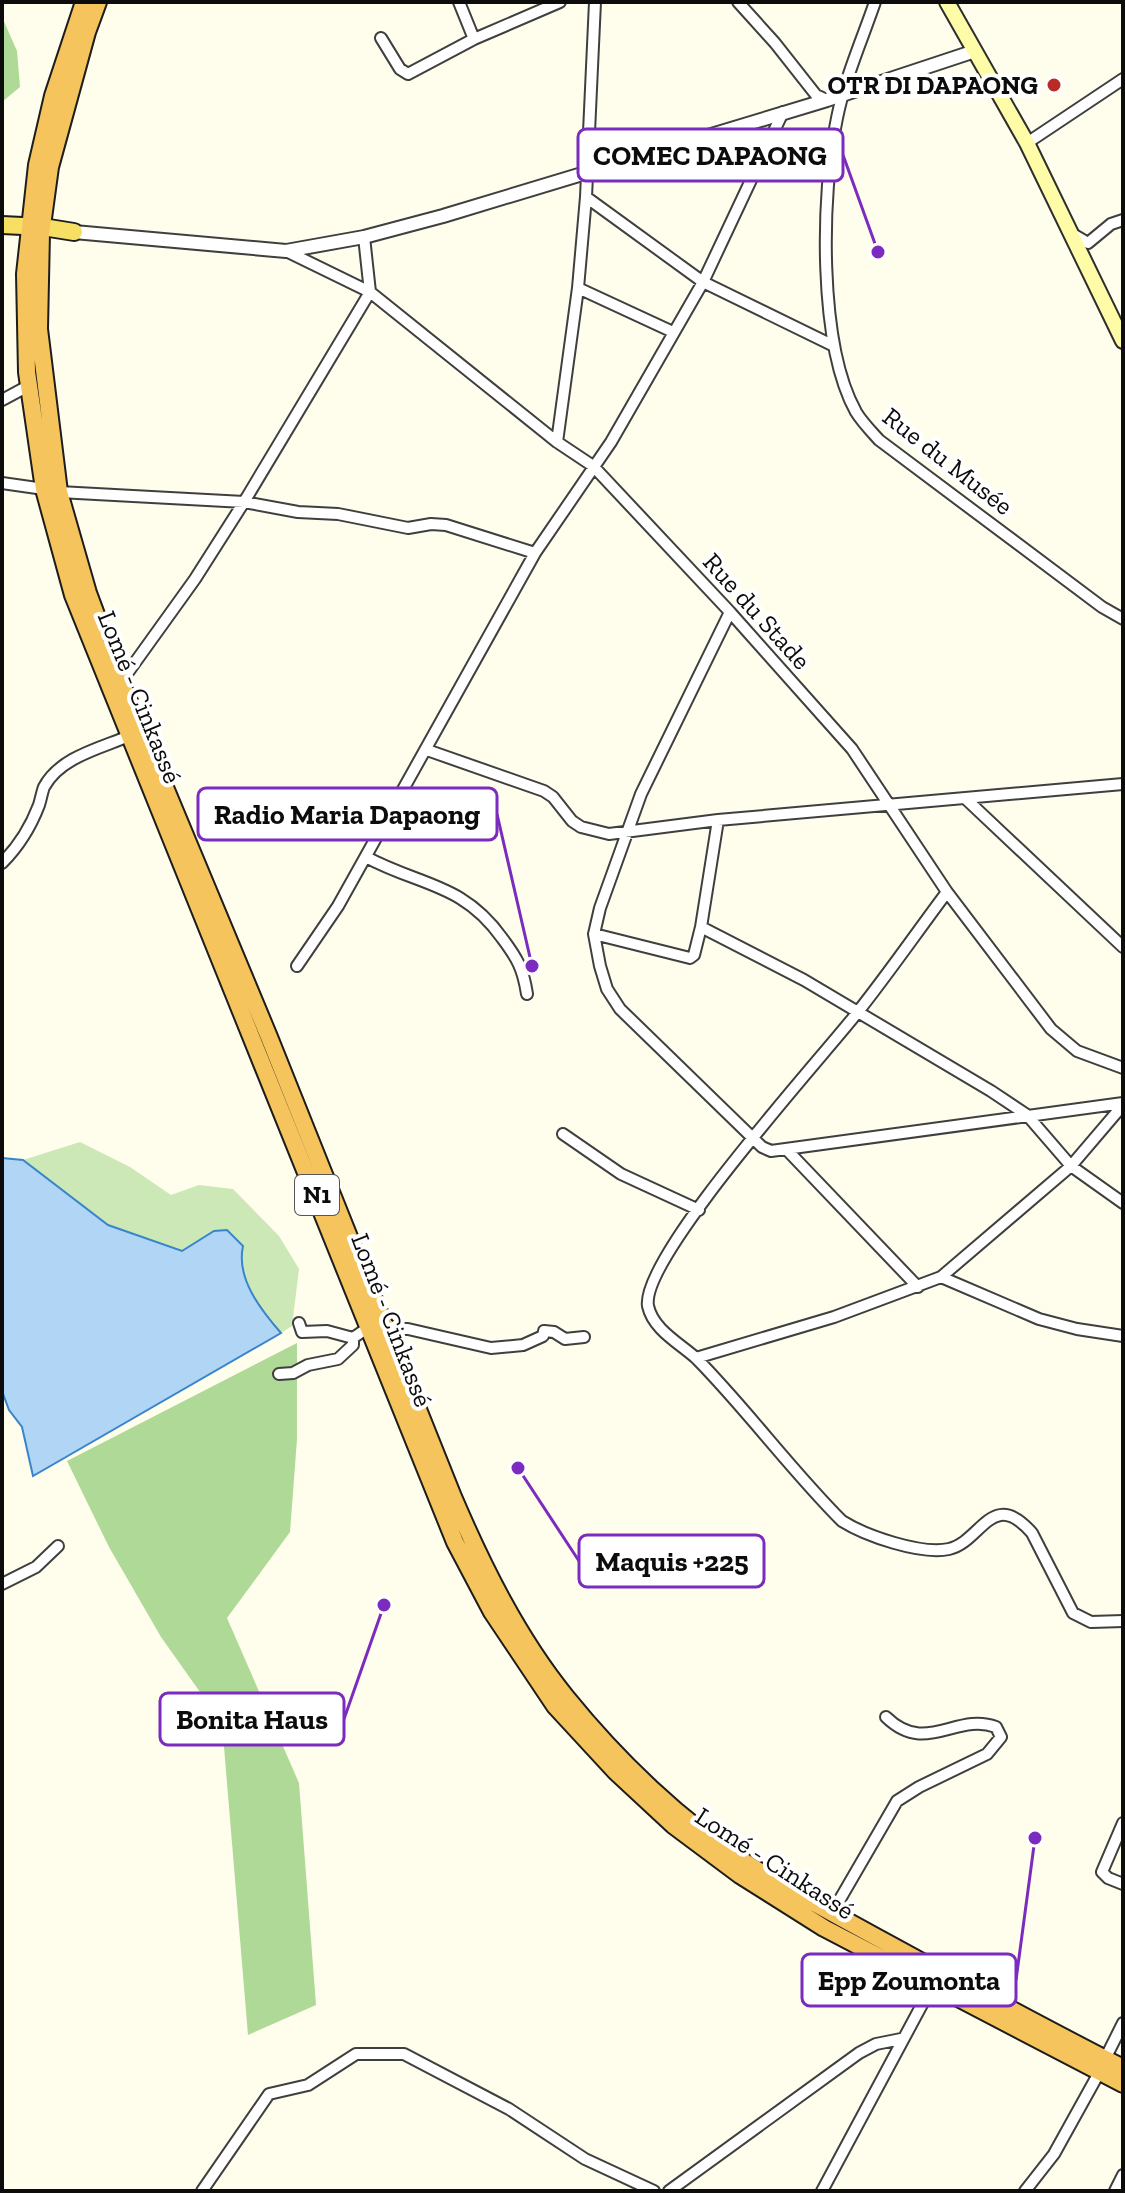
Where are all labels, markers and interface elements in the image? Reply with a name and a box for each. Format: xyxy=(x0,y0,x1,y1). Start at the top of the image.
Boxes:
place label: OTR DI DAPAONG xyxy=(828,69,1038,101)
marker: OTR DI DAPAONG xyxy=(1045,76,1063,94)
callout: COMEC DAPAONG xyxy=(578,129,843,181)
text: COMEC DAPAONG xyxy=(593,139,827,172)
street label: Rue du Musée xyxy=(877,400,1019,522)
street label: Rue du Stade xyxy=(696,546,818,676)
street label: Lomé - Cinkassé xyxy=(91,606,189,788)
callout: Radio Maria Dapaong xyxy=(198,788,497,840)
text: Radio Maria Dapaong xyxy=(214,798,480,831)
road number: N1 xyxy=(295,1175,339,1215)
street label: Lomé - Cinkassé xyxy=(344,1229,440,1411)
callout: Maquis +225 xyxy=(579,1535,764,1587)
text: Maquis +225 xyxy=(595,1545,749,1578)
callout: Bonita Haus xyxy=(160,1693,344,1745)
text: Bonita Haus xyxy=(176,1703,328,1736)
street label: Lomé - Cinkassé xyxy=(690,1800,860,1926)
callout: Epp Zoumonta xyxy=(802,1954,1016,2006)
text: Epp Zoumonta xyxy=(818,1964,1000,1997)

